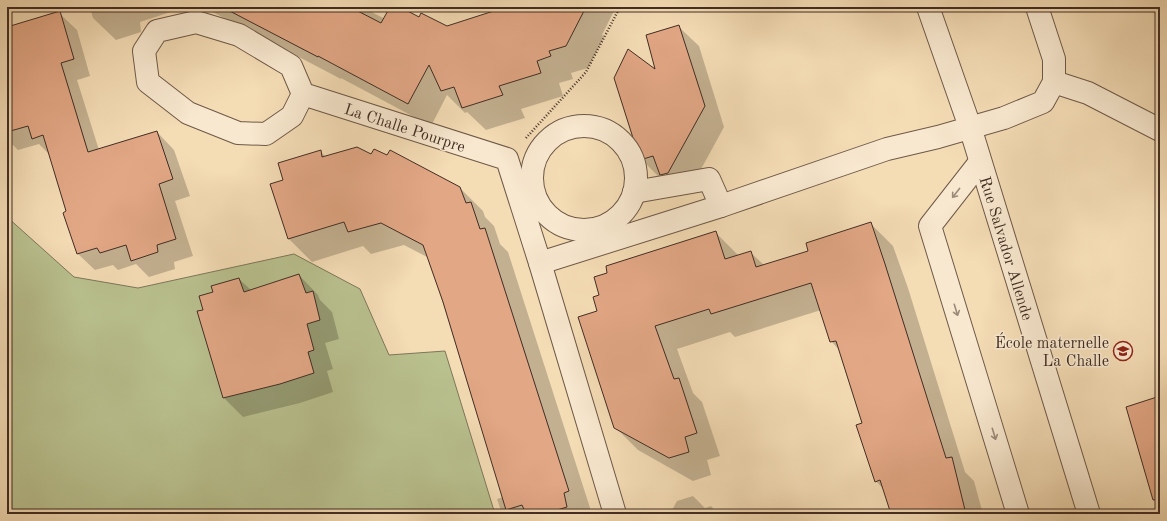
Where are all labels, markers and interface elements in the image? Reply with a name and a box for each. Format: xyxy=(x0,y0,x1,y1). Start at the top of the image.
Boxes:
street label: La Challe Pourpre xyxy=(342,102,467,156)
street label: Rue Salvador Allende xyxy=(976,175,1035,323)
one-way arrow xyxy=(952,187,961,198)
one-way arrow xyxy=(953,303,960,316)
place label: École maternelle La Challe xyxy=(995,332,1109,370)
school or university icon: École maternelle La Challe xyxy=(1112,340,1134,362)
one-way arrow xyxy=(991,428,998,441)

